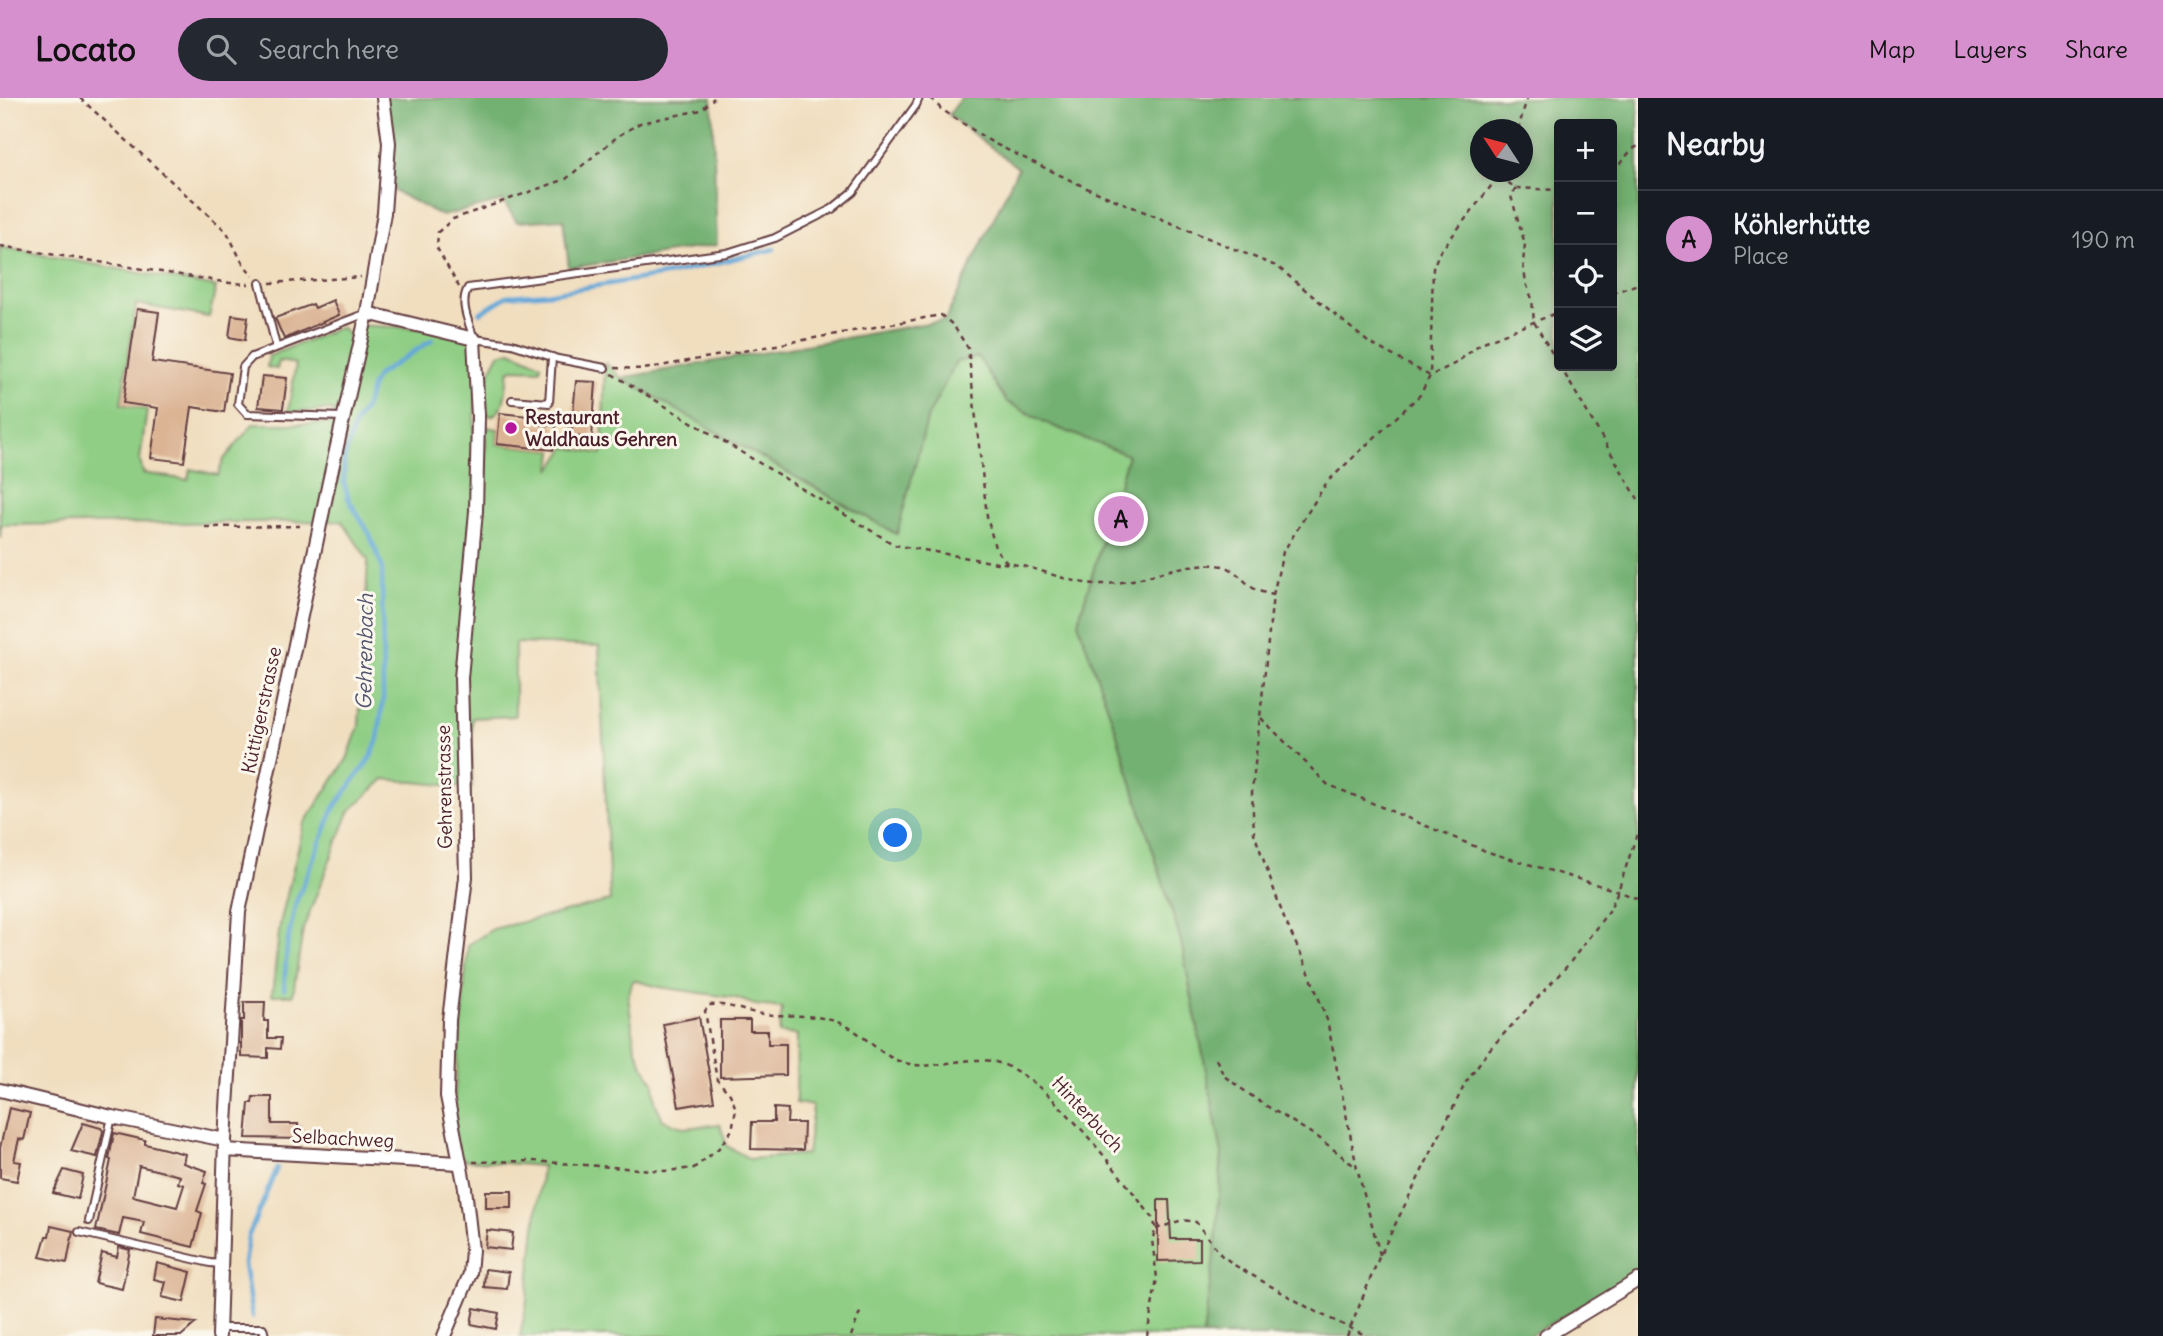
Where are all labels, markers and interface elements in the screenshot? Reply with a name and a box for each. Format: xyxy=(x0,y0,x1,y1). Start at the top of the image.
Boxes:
search box xyxy=(178,18,668,81)
text: Locato xyxy=(35,28,136,70)
icon: search xyxy=(202,30,240,68)
text: Search here xyxy=(258,33,399,66)
text: Map xyxy=(1869,34,1915,64)
text: Layers xyxy=(1953,34,2027,64)
text: Share xyxy=(2065,34,2128,64)
north arrow xyxy=(1470,119,1533,182)
map controls xyxy=(1554,119,1617,371)
button: + xyxy=(1554,119,1617,182)
text: Nearby xyxy=(1666,125,1766,163)
button: − xyxy=(1554,182,1617,245)
text: Köhlerhütte xyxy=(1733,208,1870,241)
text: A xyxy=(1682,225,1696,254)
text: 190 m xyxy=(2072,225,2135,254)
text: Place xyxy=(1733,241,1789,270)
button: locate xyxy=(1554,245,1617,308)
button: layers xyxy=(1554,308,1617,371)
place label: Restaurant Waldhaus Gehren xyxy=(525,405,677,451)
marker: Restaurant Waldhaus Gehren xyxy=(503,420,519,436)
pin: A xyxy=(1098,493,1144,545)
water label: Gehrenbach xyxy=(350,593,379,710)
street label: Küttigerstrasse xyxy=(236,644,286,776)
street label: Gehrenstrasse xyxy=(431,725,457,849)
your location xyxy=(878,818,912,852)
street label: Hinterbuch xyxy=(1047,1071,1129,1157)
street label: Selbachweg xyxy=(291,1123,395,1153)

